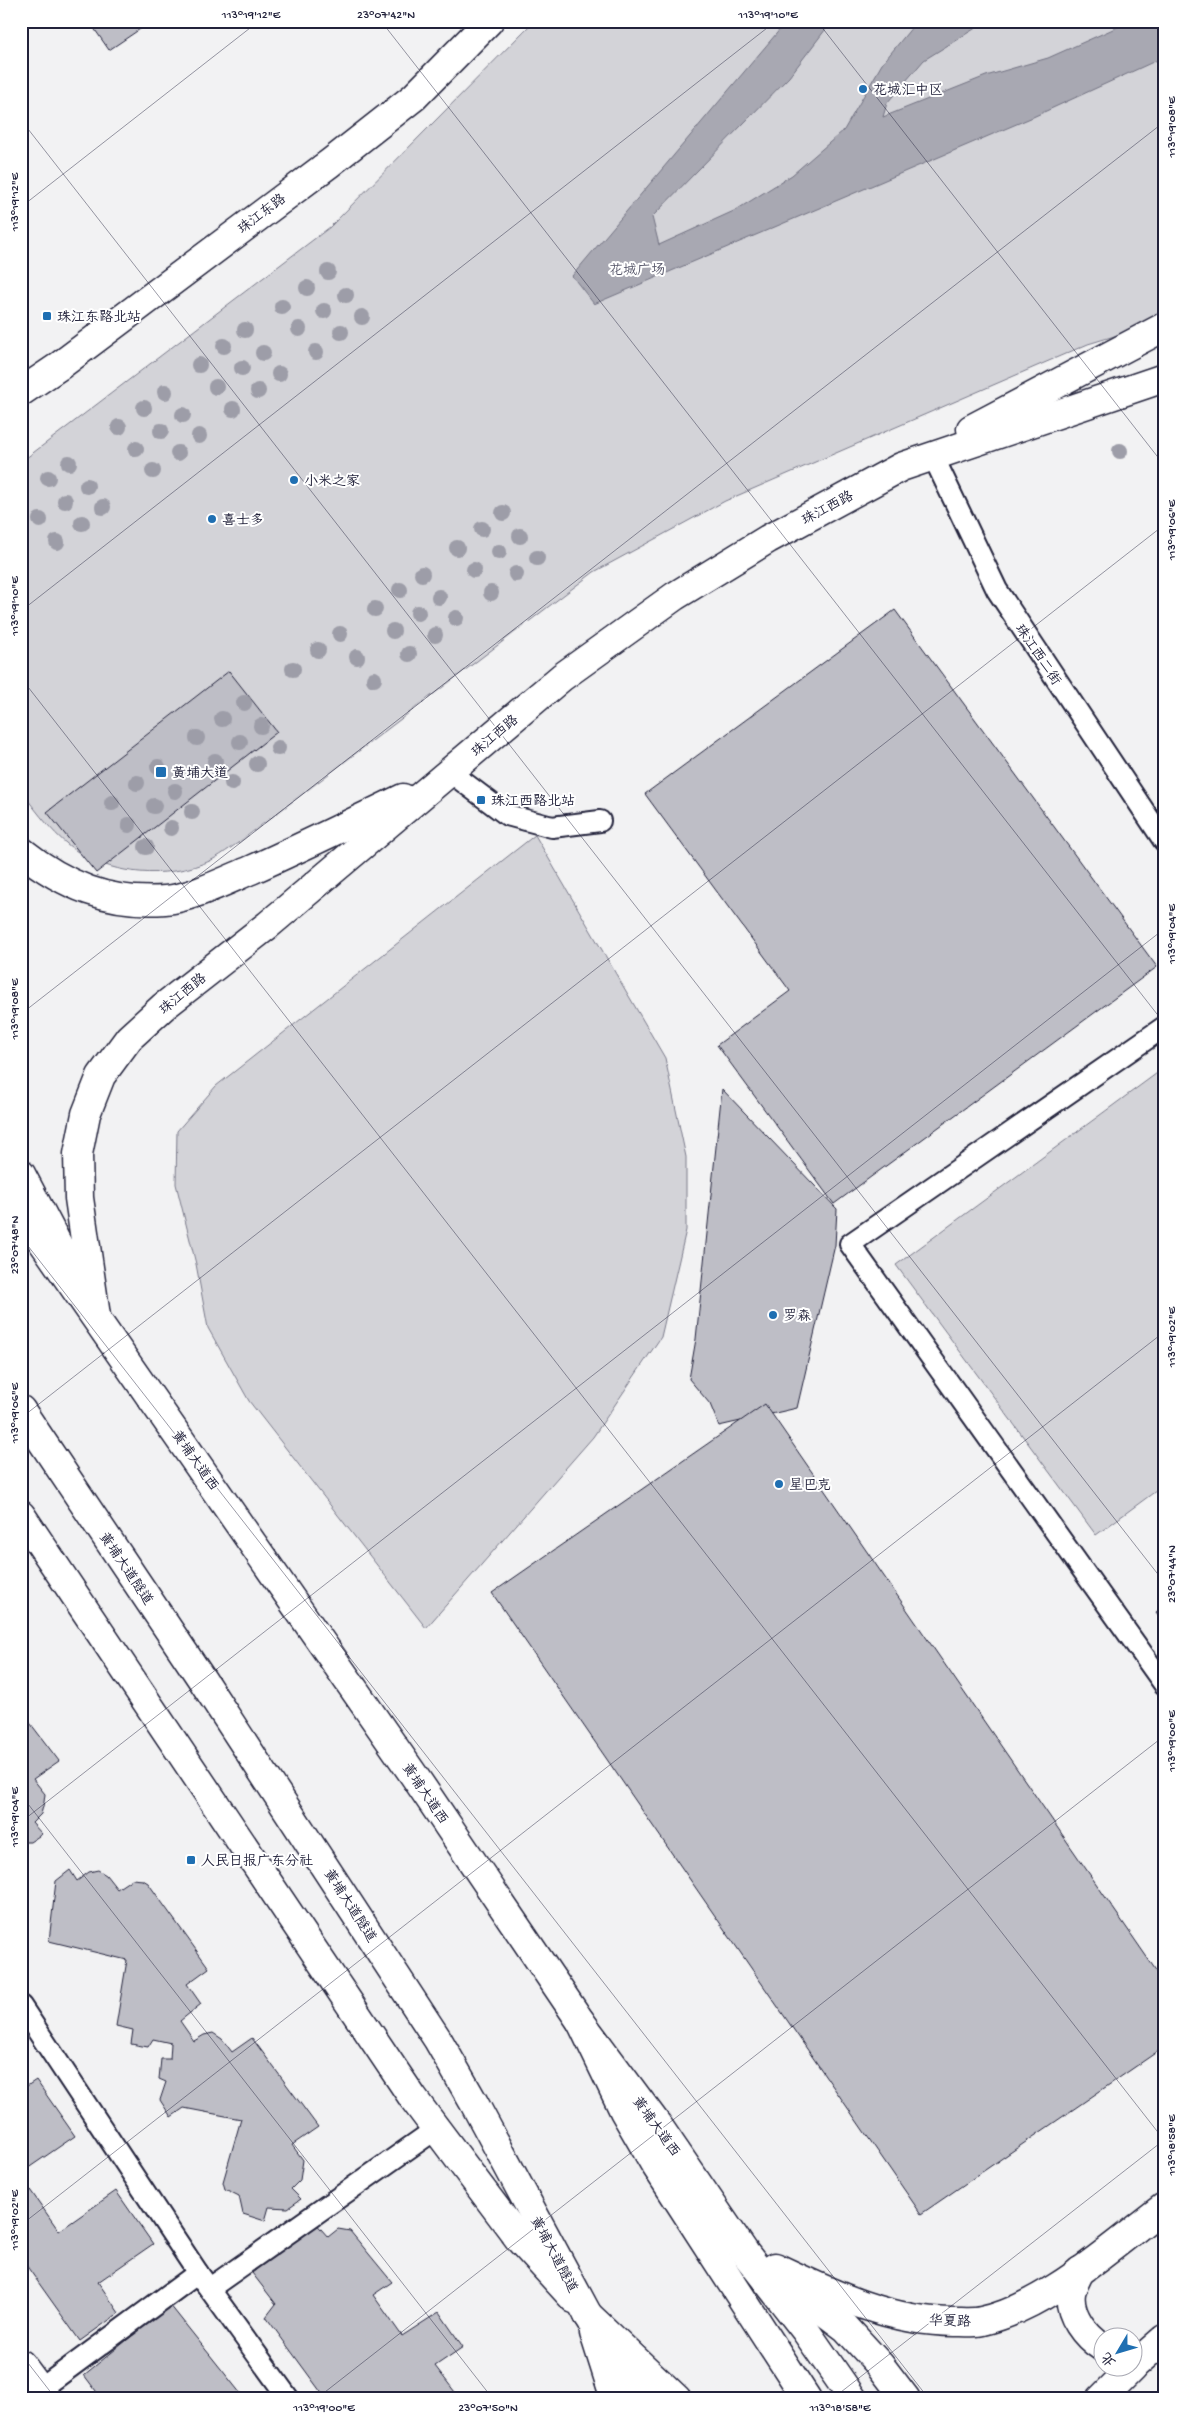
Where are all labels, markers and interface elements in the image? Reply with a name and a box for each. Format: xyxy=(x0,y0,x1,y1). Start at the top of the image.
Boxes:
text: 113°19'12"E xyxy=(221,9,281,23)
text: 23°07'42"N xyxy=(357,9,415,23)
text: 113°19'10"E xyxy=(737,9,798,23)
marker: 花城汇中区 xyxy=(857,83,869,95)
place label: 花城汇中区 xyxy=(873,83,943,100)
text: 113°19'08"E xyxy=(1166,96,1180,159)
text: 113°19'12"E xyxy=(9,172,23,232)
street label: 珠江东路 xyxy=(234,191,290,239)
park label: 花城广场 xyxy=(609,262,665,280)
place label: 珠江东路北站 xyxy=(57,309,141,327)
marker: 珠江东路北站 xyxy=(41,310,53,322)
marker: 小米之家 xyxy=(288,474,300,486)
place label: 小米之家 xyxy=(304,474,360,491)
street label: 珠江西路 xyxy=(799,488,857,530)
text: 113°19'06"E xyxy=(1166,499,1180,561)
marker: 喜士多 xyxy=(206,513,218,525)
place label: 喜士多 xyxy=(222,513,264,530)
text: 113°19'10"E xyxy=(9,576,23,637)
street label: 珠江西二街 xyxy=(1010,621,1064,689)
street label: 珠江西路 xyxy=(468,712,523,761)
marker: 黄埔大道 xyxy=(154,765,168,779)
place label: 黄埔大道 xyxy=(172,766,228,783)
place label: 珠江西路北站 xyxy=(491,793,575,811)
marker: 珠江西路北站 xyxy=(475,794,487,806)
text: 113°19'04"E xyxy=(1166,903,1180,965)
street label: 珠江西路 xyxy=(156,970,211,1019)
text: 113°19'08"E xyxy=(9,978,23,1041)
text: 23°07'48"N xyxy=(9,1215,23,1274)
text: 113°19'02"E xyxy=(1166,1306,1180,1368)
place label: 罗森 xyxy=(783,1308,811,1326)
marker: 罗森 xyxy=(767,1309,779,1321)
text: 113°19'06"E xyxy=(9,1382,23,1444)
street label: 黄埔大道西 xyxy=(167,1428,221,1495)
place label: 星巴克 xyxy=(789,1477,831,1495)
marker: 星巴克 xyxy=(773,1478,785,1490)
street label: 黄埔大道隧道 xyxy=(94,1530,155,1609)
text: 23°07'44"N xyxy=(1166,1545,1180,1603)
text: 113°19'00"E xyxy=(1166,1710,1180,1773)
street label: 黄埔大道西 xyxy=(397,1761,451,1828)
text: 113°19'04"E xyxy=(9,1786,23,1848)
place label: 人民日报广东分社 xyxy=(201,1853,313,1871)
marker: 人民日报广东分社 xyxy=(185,1854,197,1866)
street label: 黄埔大道隧道 xyxy=(319,1867,379,1946)
street label: 黄埔大道西 xyxy=(628,2094,682,2161)
text: 113°18'58"E xyxy=(1166,2114,1180,2177)
text: 113°19'02"E xyxy=(9,2189,23,2251)
street label: 黄埔大道隧道 xyxy=(526,2214,580,2296)
street label: 华夏路 xyxy=(929,2312,971,2332)
north arrow xyxy=(1092,2328,1142,2378)
text: 北 xyxy=(1099,2348,1121,2369)
text: 113°19'00"E xyxy=(292,2402,355,2416)
text: 23°07'50"N xyxy=(458,2402,518,2416)
text: 113°18'58"E xyxy=(808,2402,871,2416)

